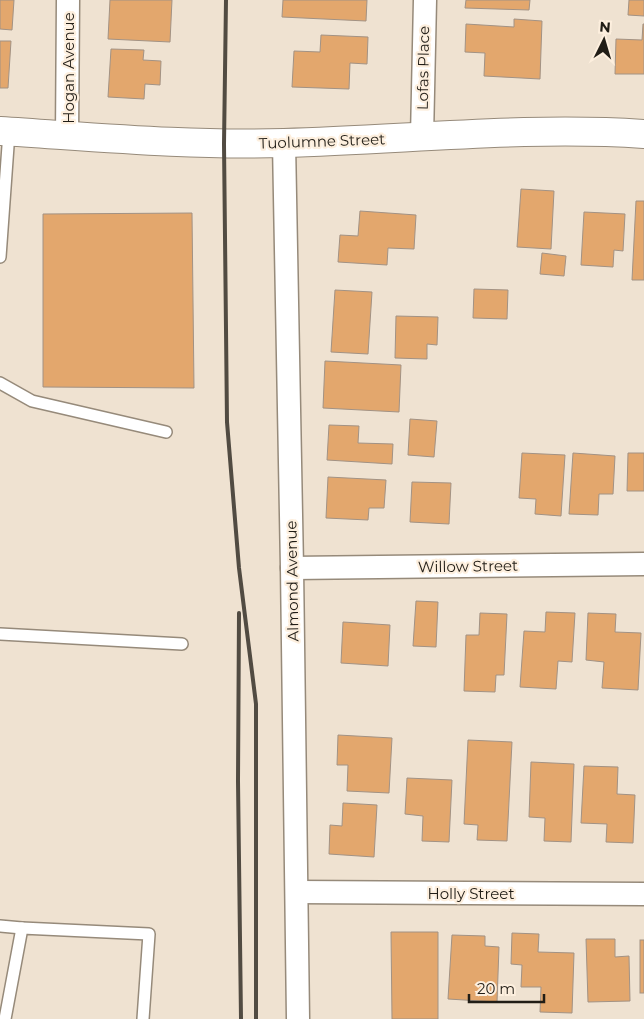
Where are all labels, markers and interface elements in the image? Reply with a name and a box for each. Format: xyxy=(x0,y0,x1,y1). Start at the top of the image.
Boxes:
street label: Hogan Avenue xyxy=(59,12,78,124)
north arrow xyxy=(579,15,629,65)
text: N xyxy=(599,18,612,37)
street label: Lofas Place xyxy=(413,26,433,110)
street label: Tuolumne Street xyxy=(259,129,385,153)
street label: Almond Avenue xyxy=(281,520,303,642)
street label: Willow Street xyxy=(418,556,518,576)
street label: Holly Street xyxy=(427,884,515,903)
scale bar xyxy=(469,972,544,1004)
text: 20 m xyxy=(477,979,515,998)

